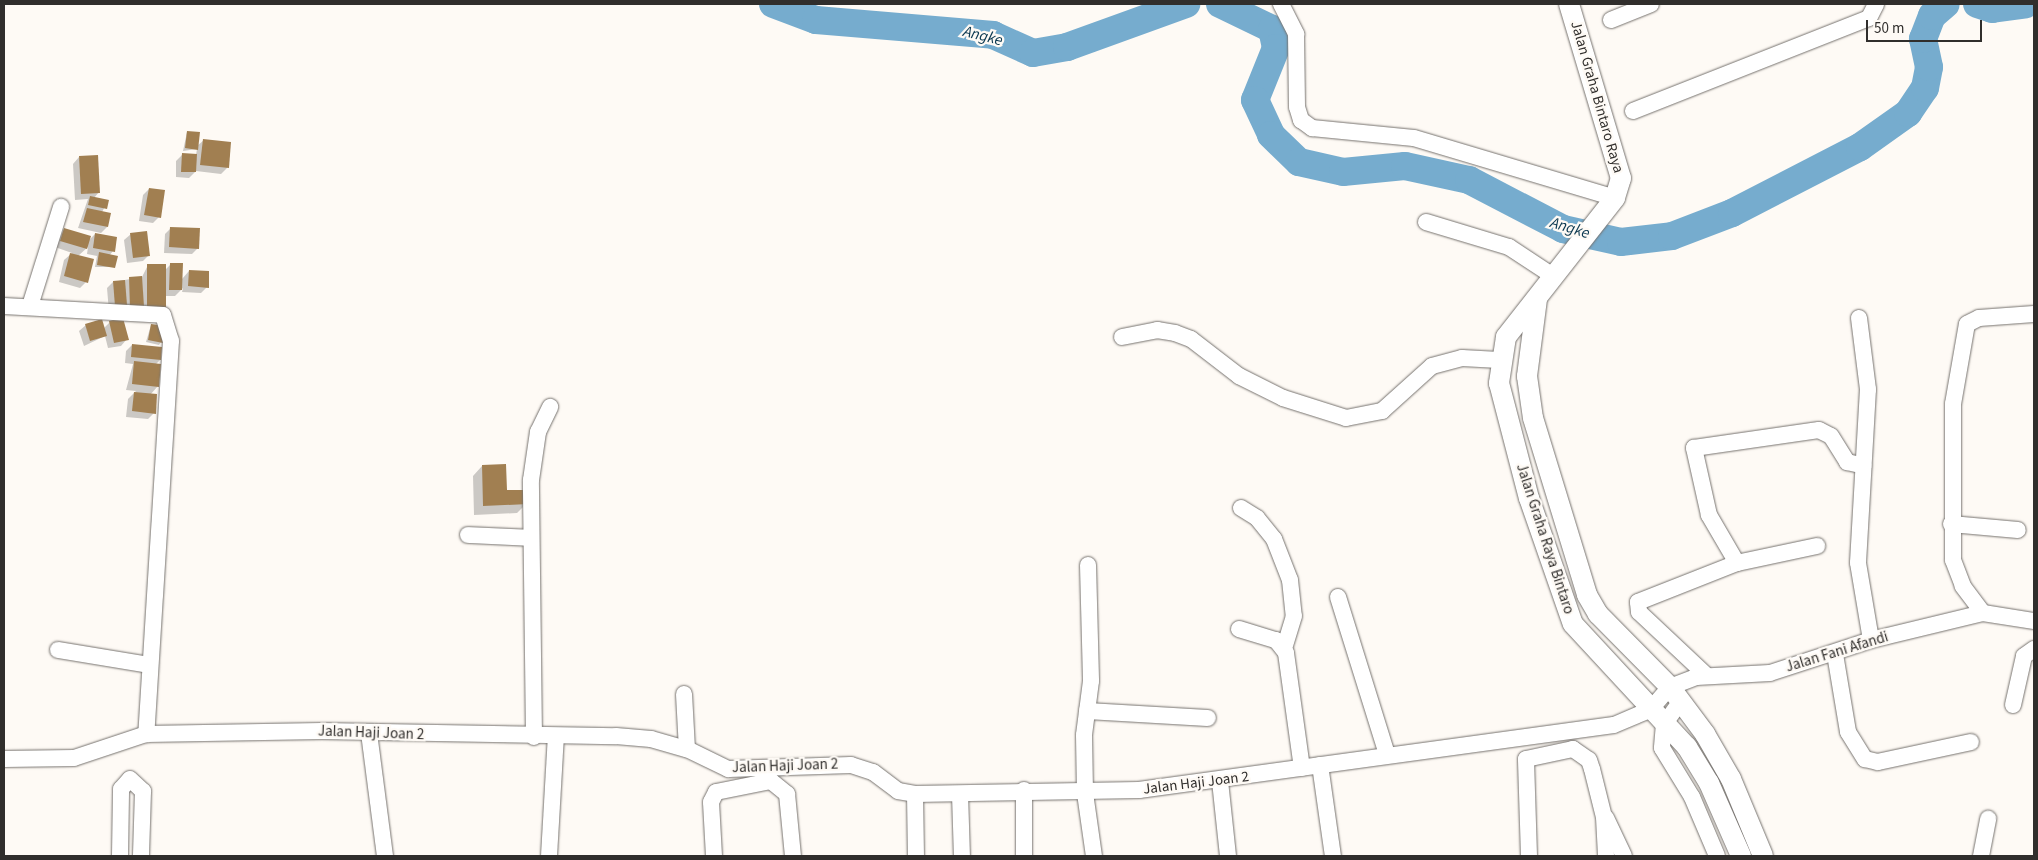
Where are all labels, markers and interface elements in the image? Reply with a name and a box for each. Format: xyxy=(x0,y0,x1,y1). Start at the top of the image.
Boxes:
scale bar xyxy=(1868,10,1984,42)
text: 50 m xyxy=(1874,18,1904,39)
street label: Jalan Graha Bintaro Raya xyxy=(1567,19,1627,175)
water label: Angke xyxy=(961,22,1005,50)
water label: Angke xyxy=(1548,213,1592,243)
street label: Jalan Graha Raya Bintaro xyxy=(1512,461,1578,617)
street label: Jalan Fani Afandi xyxy=(1783,628,1891,676)
street label: Jalan Haji Joan 2 xyxy=(318,722,424,744)
street label: Jalan Haji Joan 2 xyxy=(732,755,838,777)
street label: Jalan Haji Joan 2 xyxy=(1142,768,1250,798)

